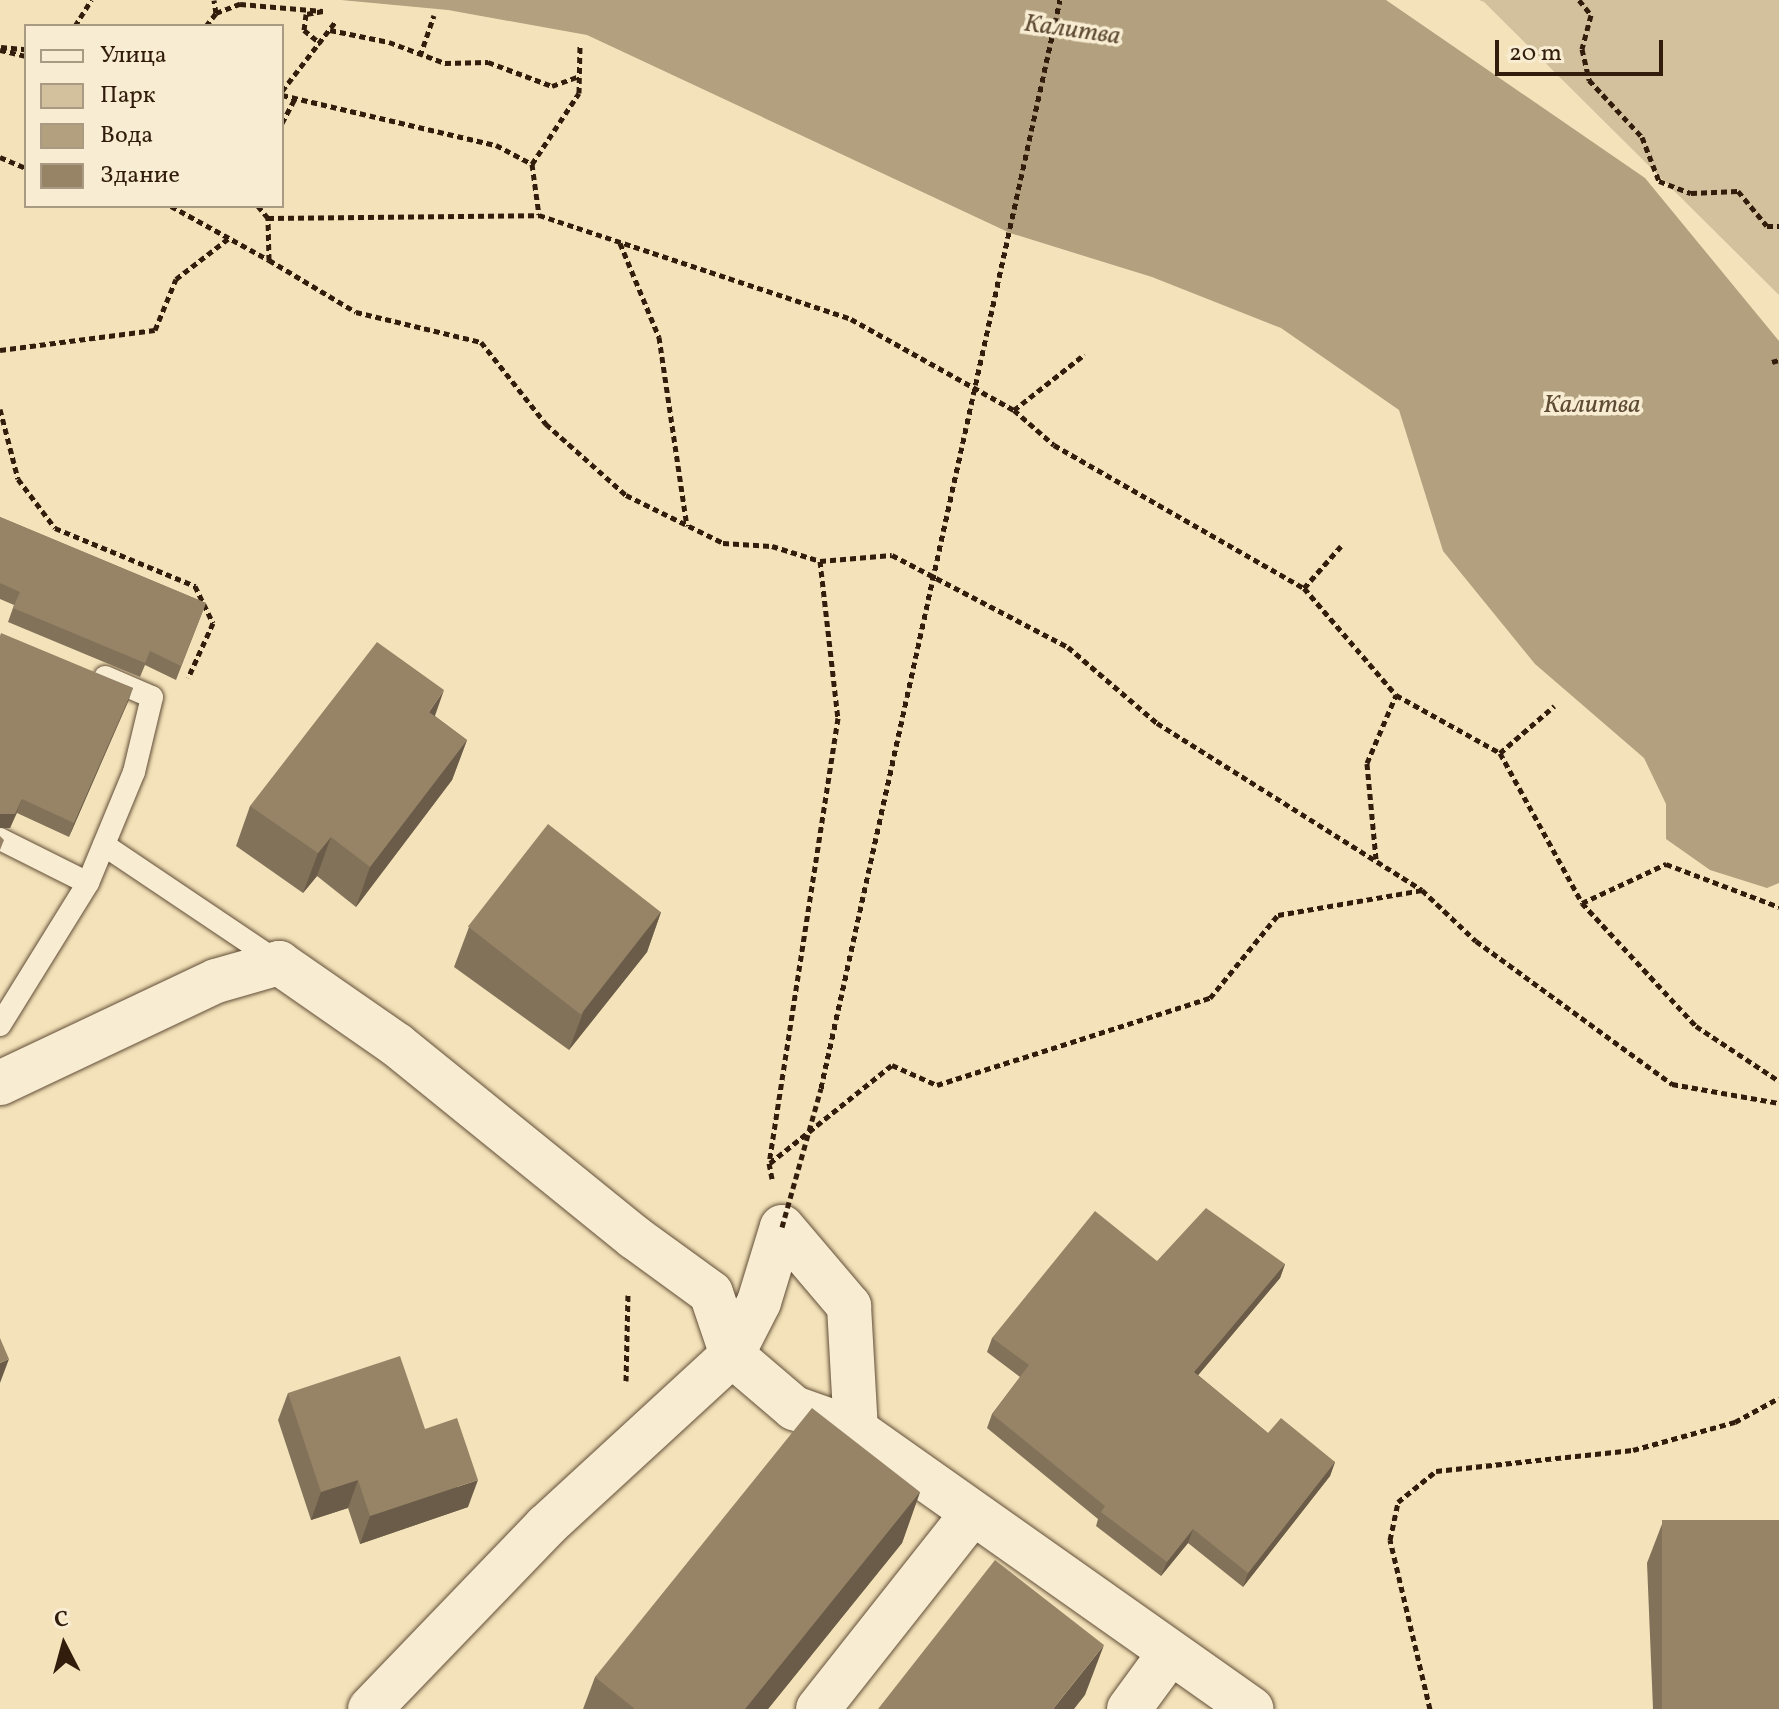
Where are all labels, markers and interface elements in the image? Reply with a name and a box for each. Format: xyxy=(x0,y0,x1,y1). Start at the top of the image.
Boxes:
water label: Калитва xyxy=(1022,9,1122,53)
legend xyxy=(24,24,284,208)
scale bar xyxy=(1499,24,1667,74)
text: 20 m xyxy=(1509,37,1562,71)
text: Улица xyxy=(100,39,167,73)
text: Парк xyxy=(100,79,156,113)
text: Вода xyxy=(100,119,153,153)
text: Здание xyxy=(100,159,180,193)
water label: Калитва xyxy=(1543,390,1641,422)
text: С xyxy=(53,1604,70,1637)
north arrow xyxy=(24,1605,104,1685)

